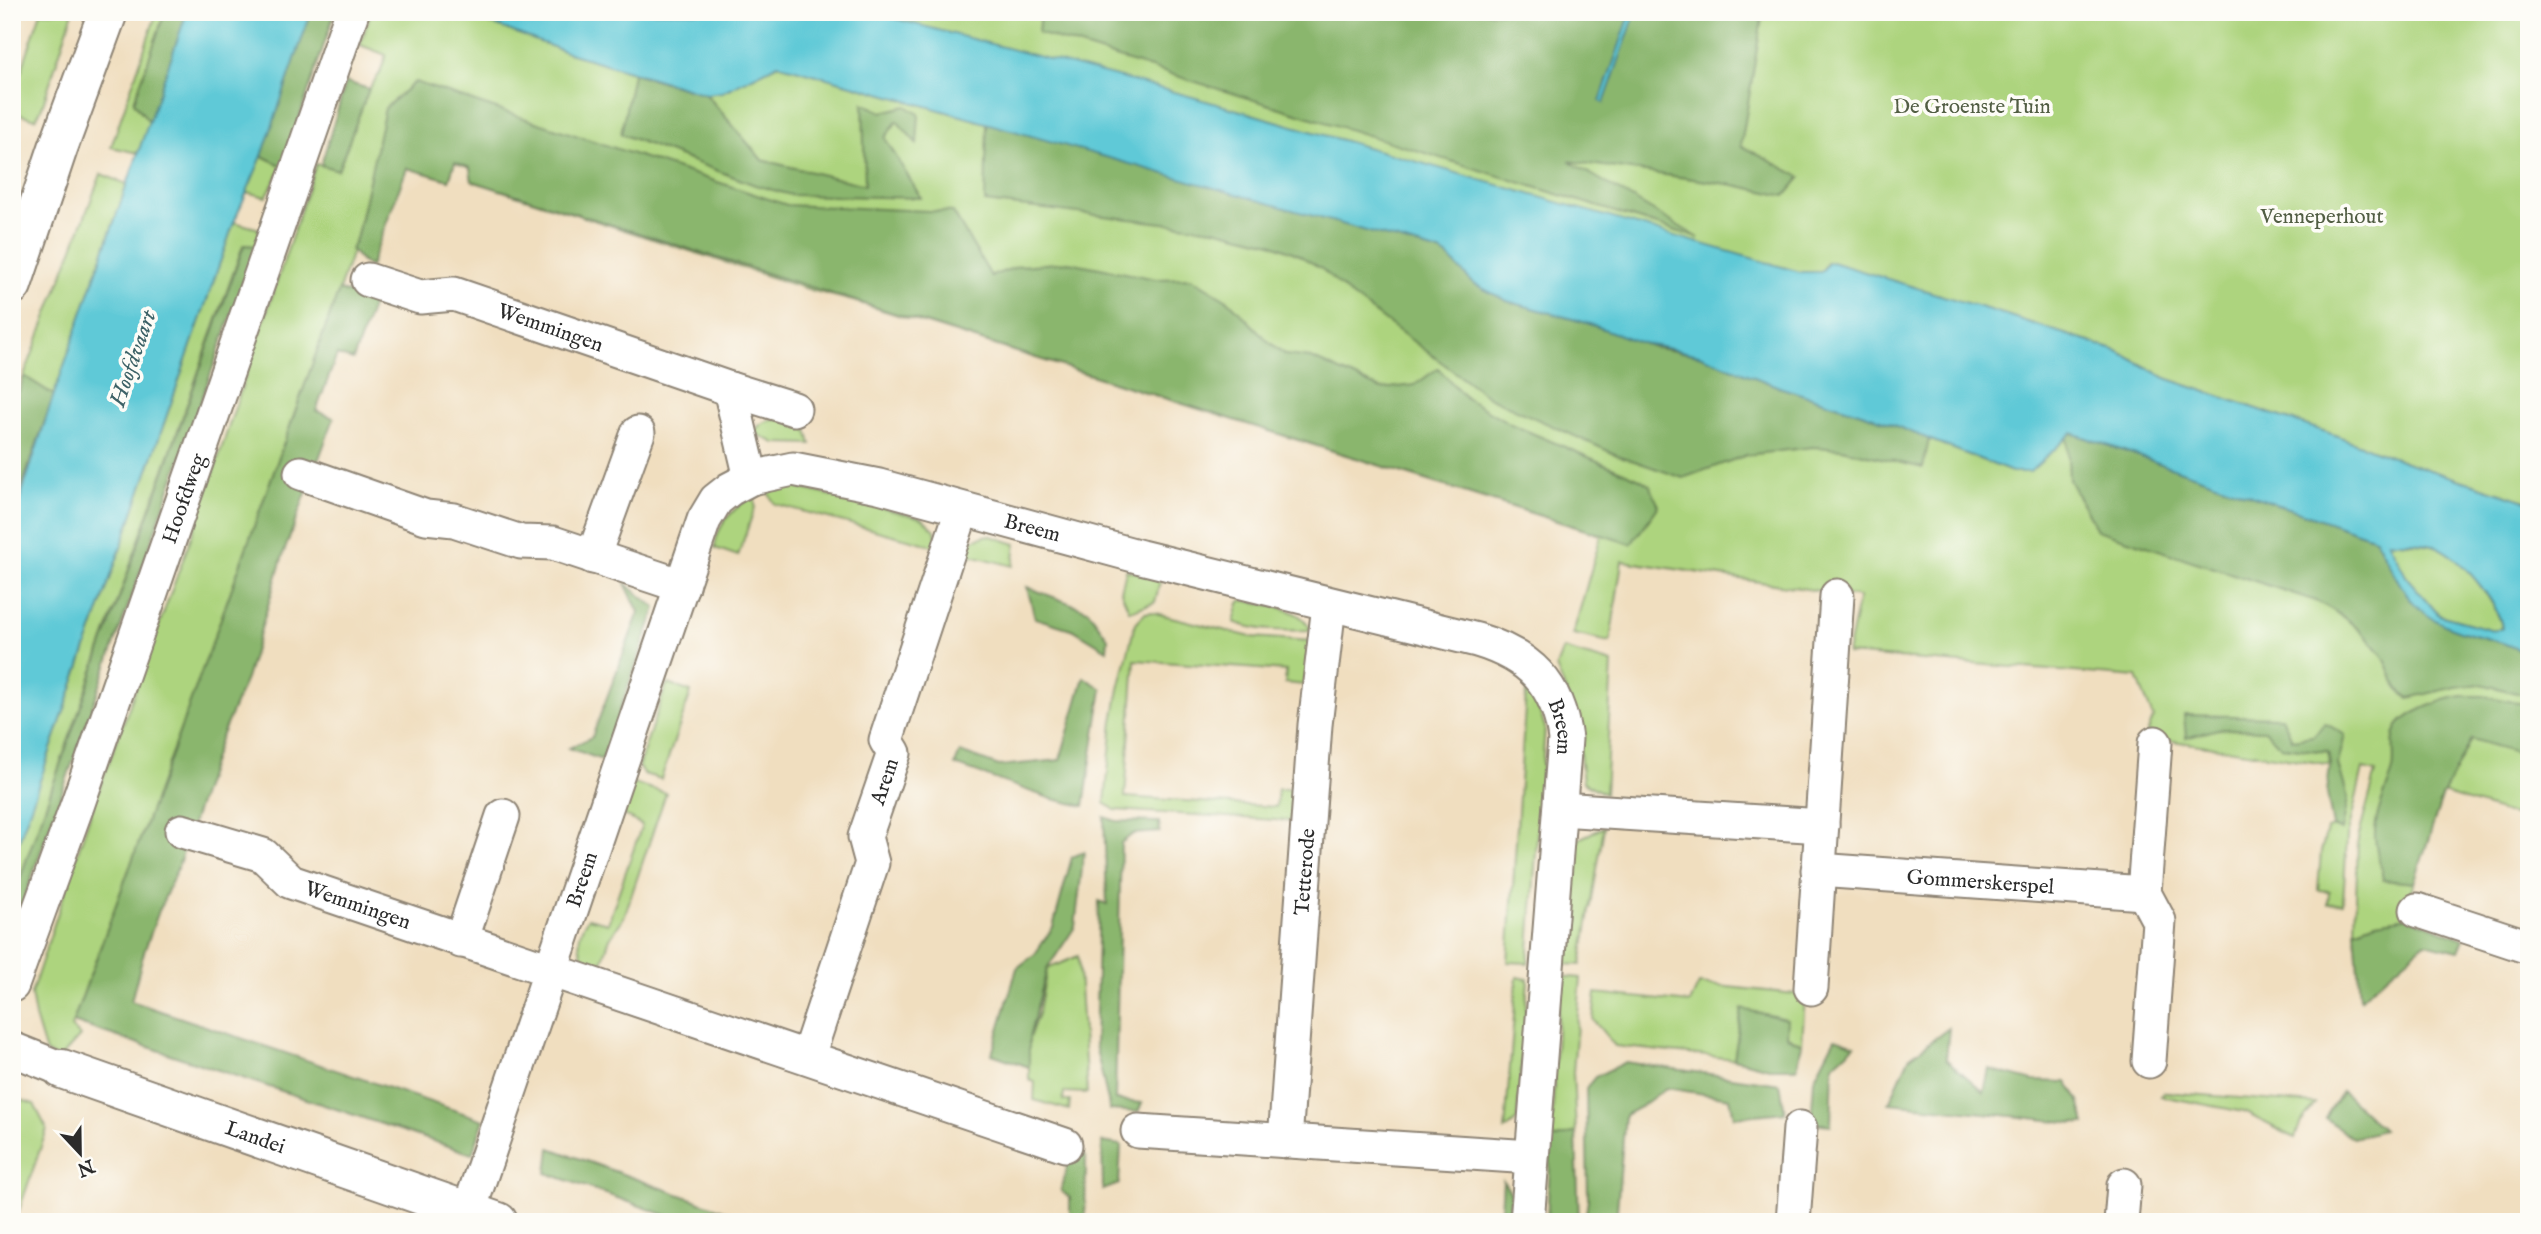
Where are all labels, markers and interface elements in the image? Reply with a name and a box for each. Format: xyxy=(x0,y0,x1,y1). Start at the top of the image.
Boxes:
park label: De Groenste Tuin xyxy=(1893,94,2051,121)
park label: Venneperhout xyxy=(2259,204,2384,231)
street label: Wemmingen xyxy=(494,298,607,359)
water label: Hoofdvaart xyxy=(103,305,164,411)
street label: Hoofdweg xyxy=(157,450,213,547)
street label: Breem xyxy=(1001,509,1063,550)
street label: Breem xyxy=(1541,695,1577,756)
street label: Arem xyxy=(865,755,906,810)
street label: Tetterode xyxy=(1289,827,1323,916)
street label: Breem xyxy=(561,848,605,911)
street label: Gommerskerspel xyxy=(1906,864,2055,902)
street label: Wemmingen xyxy=(301,876,414,937)
street label: Landei xyxy=(221,1115,289,1161)
north arrow xyxy=(46,1118,116,1188)
text: N xyxy=(73,1152,99,1181)

